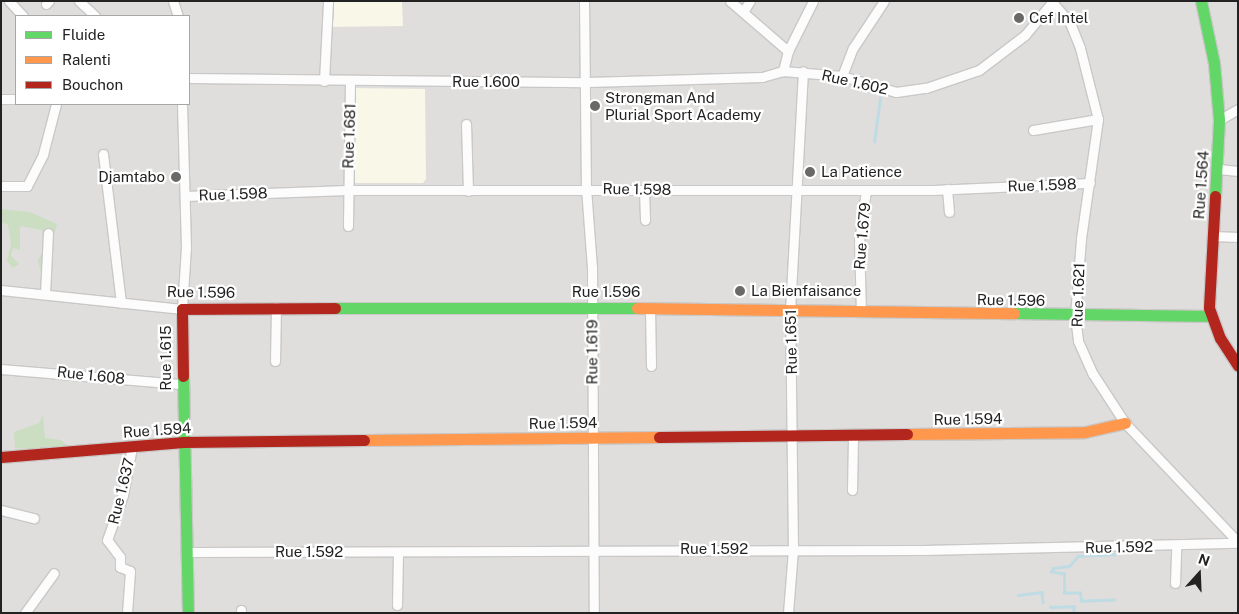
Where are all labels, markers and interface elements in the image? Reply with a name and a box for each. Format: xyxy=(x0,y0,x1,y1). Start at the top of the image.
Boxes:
place label: Cef Intel xyxy=(1029,9,1088,27)
marker: Cef Intel xyxy=(1013,12,1025,24)
legend xyxy=(15,15,190,105)
text: Fluide xyxy=(62,26,105,43)
text: Ralenti xyxy=(62,51,111,68)
street label: Rue 1.602 xyxy=(820,66,890,98)
street label: Rue 1.600 xyxy=(452,73,520,91)
text: Bouchon xyxy=(62,76,123,93)
place label: Strongman And Plurial Sport Academy xyxy=(605,88,761,123)
marker: Strongman And Plurial Sport Academy xyxy=(589,100,601,112)
street label: Rue 1.681 xyxy=(339,103,359,169)
street label: Rue 1.564 xyxy=(1190,150,1212,220)
place label: La Patience xyxy=(821,163,902,181)
marker: La Patience xyxy=(803,165,817,179)
place label: Djamtabo xyxy=(98,168,165,186)
marker: Djamtabo xyxy=(169,170,183,184)
street label: Rue 1.598 xyxy=(1007,175,1077,195)
street label: Rue 1.598 xyxy=(602,179,672,199)
street label: Rue 1.598 xyxy=(198,184,268,204)
street label: Rue 1.679 xyxy=(850,202,874,270)
street label: Rue 1.621 xyxy=(1068,262,1088,328)
street label: Rue 1.596 xyxy=(167,282,235,302)
place label: La Bienfaisance xyxy=(751,282,861,300)
street label: Rue 1.596 xyxy=(572,283,640,301)
marker: La Bienfaisance xyxy=(733,284,747,298)
street label: Rue 1.596 xyxy=(977,290,1045,310)
street label: Rue 1.651 xyxy=(781,309,801,375)
street label: Rue 1.619 xyxy=(583,319,601,385)
street label: Rue 1.615 xyxy=(157,325,175,391)
street label: Rue 1.608 xyxy=(56,362,126,388)
street label: Rue 1.594 xyxy=(933,409,1003,429)
street label: Rue 1.594 xyxy=(528,413,598,433)
street label: Rue 1.594 xyxy=(122,419,192,441)
street label: Rue 1.637 xyxy=(104,456,138,526)
street label: Rue 1.592 xyxy=(1085,537,1153,557)
street label: Rue 1.592 xyxy=(680,540,748,558)
street label: Rue 1.592 xyxy=(275,543,343,561)
north arrow xyxy=(1174,549,1224,599)
text: N xyxy=(1196,551,1212,569)

